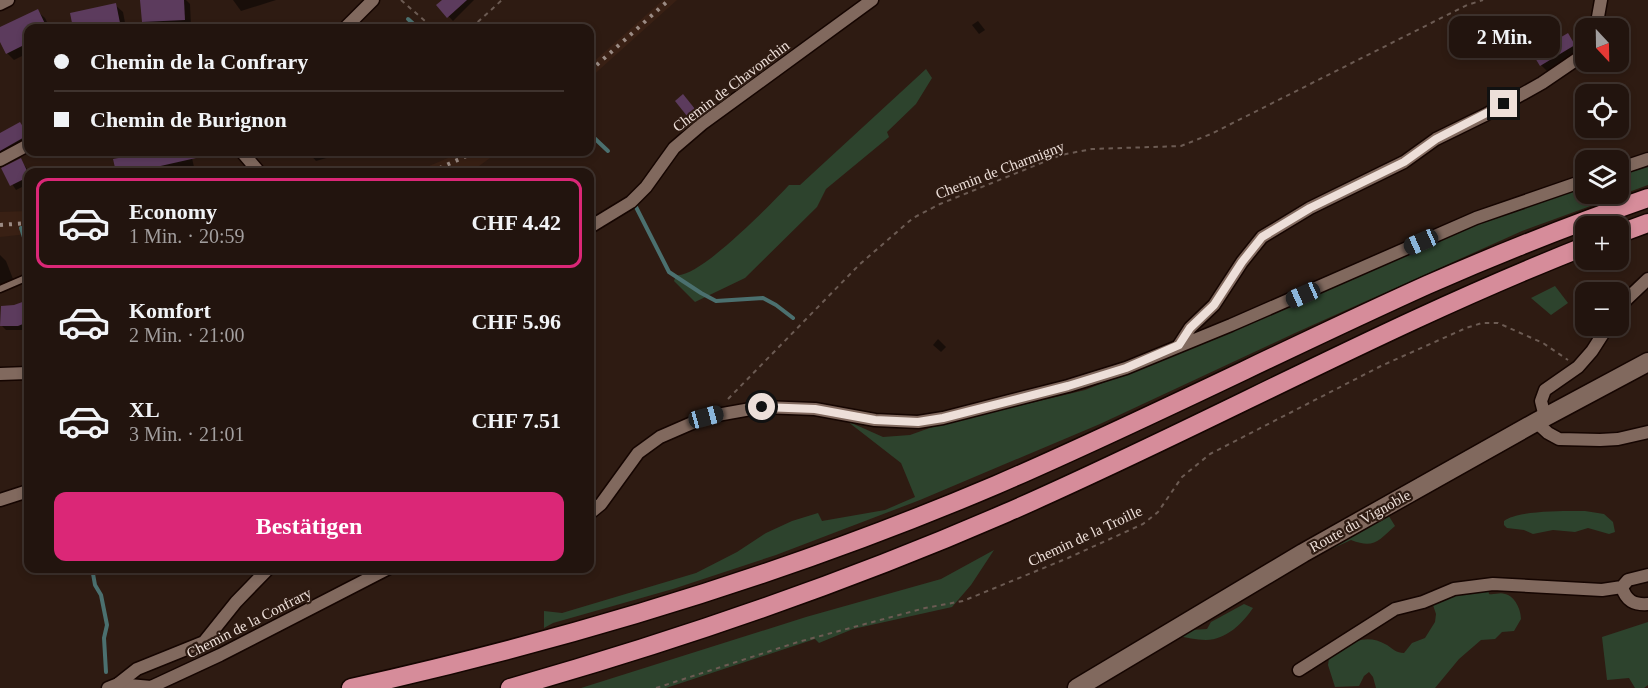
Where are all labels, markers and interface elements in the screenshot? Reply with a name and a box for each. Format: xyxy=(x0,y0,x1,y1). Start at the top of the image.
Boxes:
callout: 2 Min. xyxy=(1448,17,1559,59)
north arrow xyxy=(1575,18,1629,72)
map controls xyxy=(1575,18,1629,336)
text: 2 Min. xyxy=(1477,26,1532,48)
street label: Chemin de Chavonchin xyxy=(670,37,793,135)
text: Chemin de la Confrary xyxy=(90,49,308,74)
button: locate xyxy=(1575,84,1629,138)
route end xyxy=(1490,90,1517,117)
text: Chemin de Burignon xyxy=(90,107,287,132)
street label: Chemin de Charmigny xyxy=(933,138,1067,202)
button: layers xyxy=(1575,150,1629,204)
icon: car xyxy=(57,196,111,250)
text: Economy xyxy=(129,199,217,224)
text: CHF 4.42 xyxy=(471,210,561,235)
button: + xyxy=(1575,216,1629,270)
text: 1 Min. · 20:59 xyxy=(129,225,245,247)
car xyxy=(1401,226,1441,258)
car xyxy=(1283,279,1323,311)
button: − xyxy=(1575,282,1629,336)
icon: car xyxy=(57,295,111,349)
text: Komfort xyxy=(129,298,211,323)
text: CHF 5.96 xyxy=(471,309,561,334)
text: 2 Min. · 21:00 xyxy=(129,324,245,346)
route start xyxy=(748,393,775,420)
icon: car xyxy=(57,394,111,448)
text: XL xyxy=(129,397,160,422)
car xyxy=(686,404,726,430)
text: CHF 7.51 xyxy=(471,408,561,433)
text: 3 Min. · 21:01 xyxy=(129,423,245,445)
street label: Route du Vignoble xyxy=(1307,486,1414,555)
button: Bestätigen xyxy=(54,492,564,561)
street label: Chemin de la Troille xyxy=(1026,502,1145,569)
street label: Chemin de la Confrary xyxy=(184,584,314,661)

